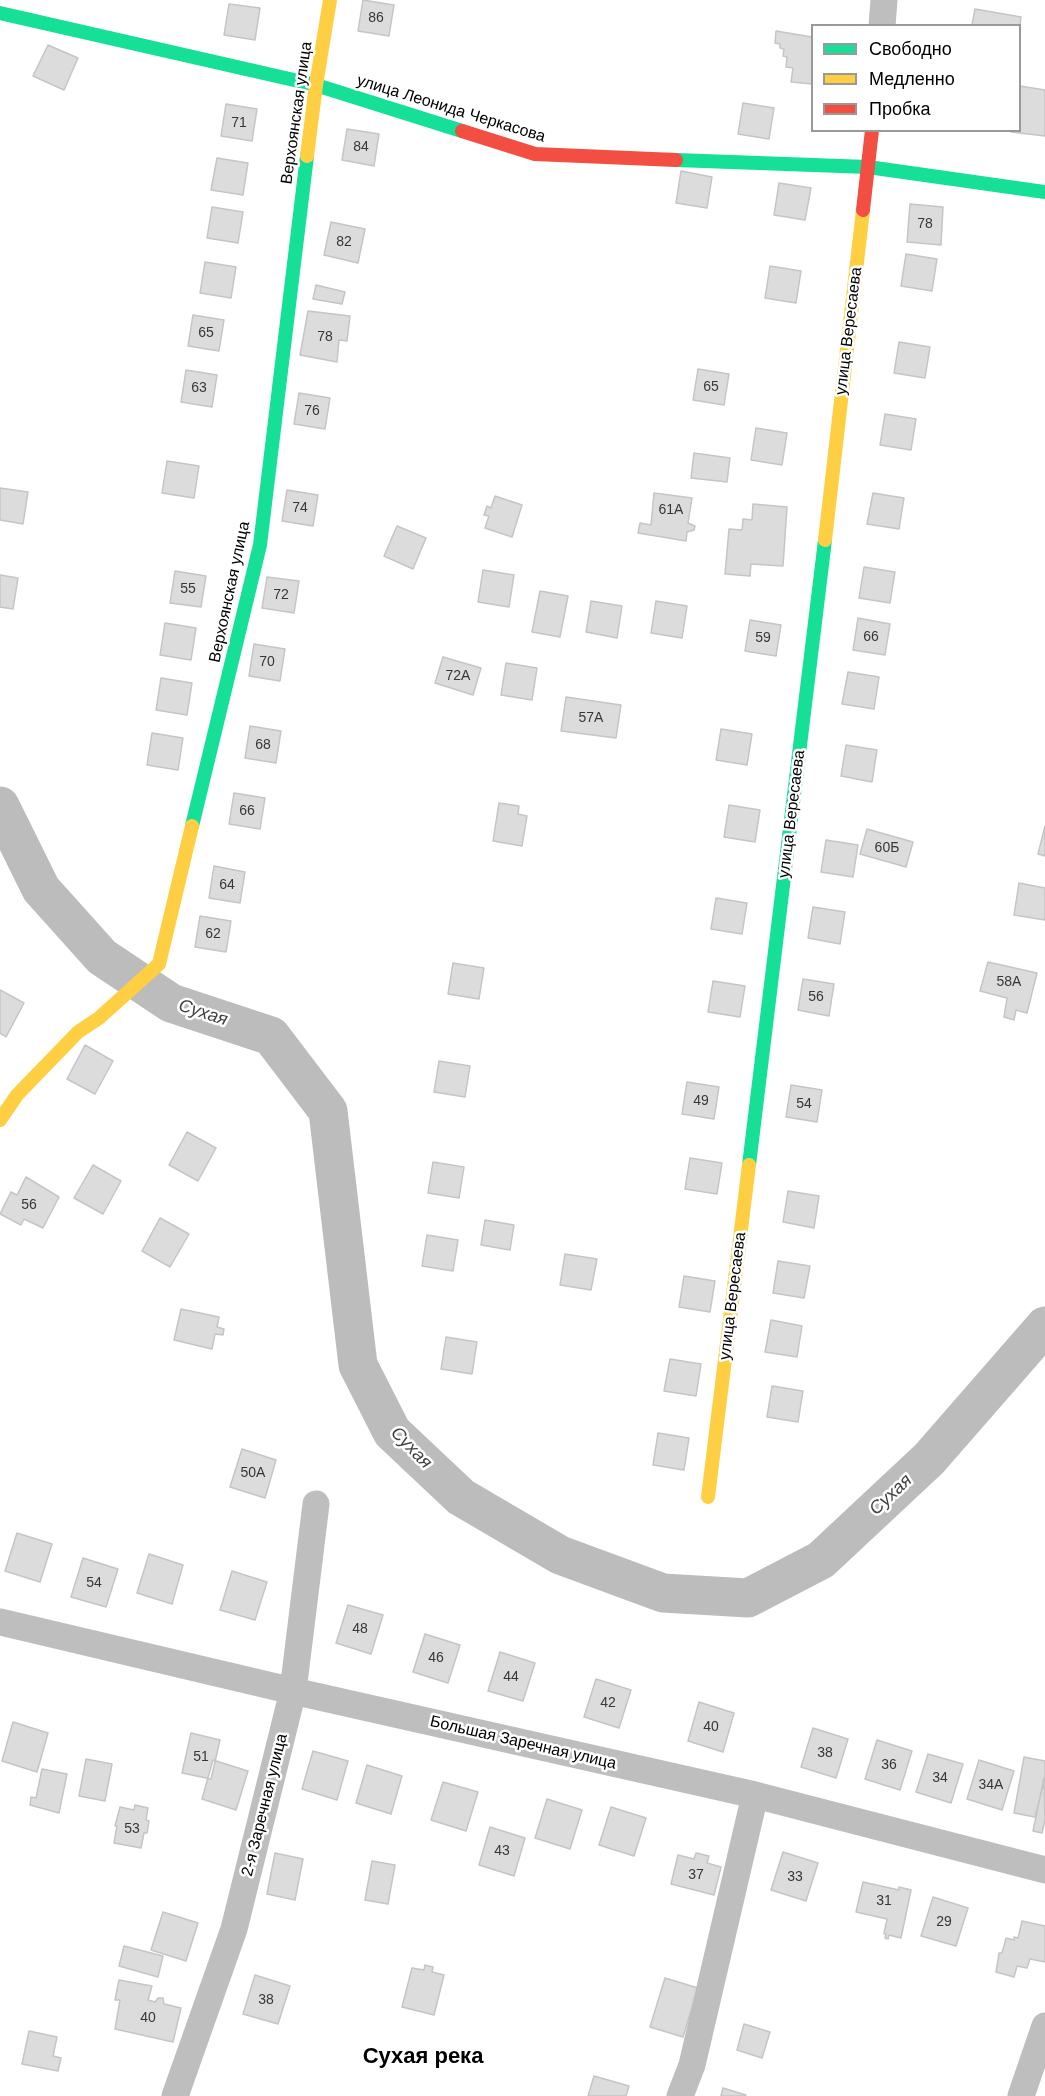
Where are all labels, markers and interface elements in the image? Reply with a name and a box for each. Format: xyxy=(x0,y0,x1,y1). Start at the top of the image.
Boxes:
house number: 86 xyxy=(368,10,384,26)
legend xyxy=(811,24,1021,132)
text: Свободно xyxy=(869,39,952,59)
street label: Верхоянская улица xyxy=(277,40,317,186)
text: Медленно xyxy=(869,69,955,89)
street label: улица Леонида Черкасова xyxy=(354,71,548,147)
text: Пробка xyxy=(869,99,931,119)
house number: 71 xyxy=(231,115,247,131)
house number: 84 xyxy=(353,139,369,155)
house number: 78 xyxy=(917,216,933,232)
house number: 82 xyxy=(336,234,352,250)
street label: улица Вересаева xyxy=(832,266,866,396)
house number: 65 xyxy=(198,325,214,341)
house number: 78 xyxy=(317,329,333,345)
house number: 65 xyxy=(703,379,719,395)
house number: 63 xyxy=(191,380,207,396)
house number: 76 xyxy=(304,403,320,419)
house number: 74 xyxy=(292,500,308,516)
house number: 61А xyxy=(659,502,683,518)
street label: Верхоянская улица xyxy=(206,520,254,664)
house number: 55 xyxy=(180,581,196,597)
house number: 72 xyxy=(273,587,289,603)
house number: 66 xyxy=(863,629,879,645)
house number: 59 xyxy=(755,630,771,646)
house number: 70 xyxy=(259,654,275,670)
house number: 72А xyxy=(446,668,470,684)
house number: 57А xyxy=(579,710,603,726)
house number: 68 xyxy=(255,737,271,753)
street label: улица Вересаева xyxy=(775,749,809,879)
house number: 66 xyxy=(239,803,255,819)
house number: 60Б xyxy=(875,840,899,856)
house number: 64 xyxy=(219,877,235,893)
house number: 62 xyxy=(205,926,221,942)
house number: 58А xyxy=(997,974,1021,990)
house number: 56 xyxy=(808,989,824,1005)
water label: Сухая xyxy=(176,995,230,1031)
house number: 49 xyxy=(693,1093,709,1109)
house number: 54 xyxy=(796,1096,812,1112)
house number: 56 xyxy=(21,1197,37,1213)
street label: улица Вересаева xyxy=(716,1231,750,1361)
water label: Сухая xyxy=(386,1422,436,1474)
house number: 50А xyxy=(241,1465,265,1481)
water label: Сухая xyxy=(865,1470,917,1520)
house number: 54 xyxy=(86,1575,102,1591)
house number: 48 xyxy=(352,1621,368,1637)
house number: 46 xyxy=(428,1650,444,1666)
house number: 44 xyxy=(503,1669,519,1685)
house number: 42 xyxy=(600,1695,616,1711)
street label: Большая Заречная улица xyxy=(428,1712,618,1774)
house number: 40 xyxy=(703,1719,719,1735)
street label: 2-я Заречная улица xyxy=(238,1732,292,1878)
house number: 38 xyxy=(817,1745,833,1761)
house number: 51 xyxy=(193,1749,209,1765)
house number: 36 xyxy=(881,1757,897,1773)
house number: 34 xyxy=(932,1770,948,1786)
house number: 34А xyxy=(979,1777,1003,1793)
house number: 53 xyxy=(124,1821,140,1837)
house number: 43 xyxy=(494,1843,510,1859)
house number: 37 xyxy=(688,1867,704,1883)
house number: 33 xyxy=(787,1869,803,1885)
house number: 31 xyxy=(876,1893,892,1909)
house number: 29 xyxy=(936,1914,952,1930)
house number: 38 xyxy=(258,1992,274,2008)
house number: 40 xyxy=(140,2010,156,2026)
district label: Сухая река xyxy=(363,2044,483,2070)

